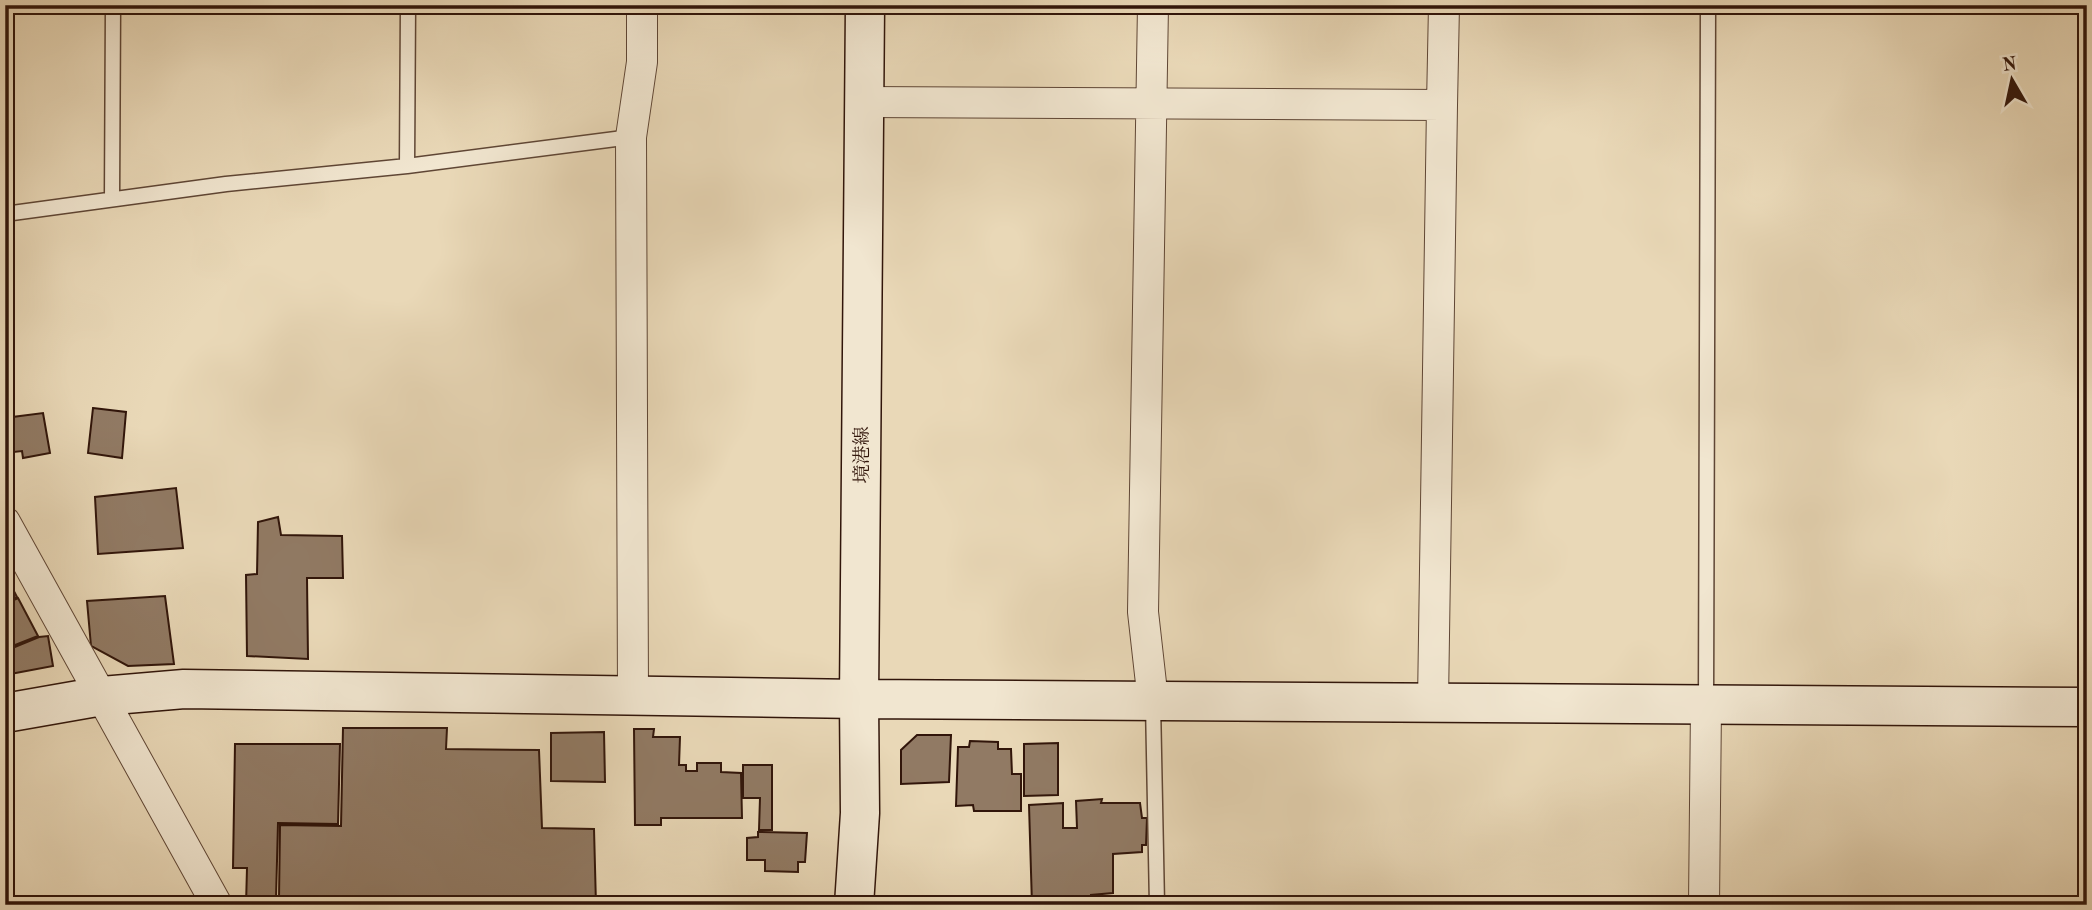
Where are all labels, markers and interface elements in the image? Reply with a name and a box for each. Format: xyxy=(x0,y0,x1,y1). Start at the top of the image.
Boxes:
north arrow xyxy=(1976,46,2046,116)
text: N xyxy=(2001,55,2019,76)
street label: 境港線 xyxy=(852,426,873,484)

